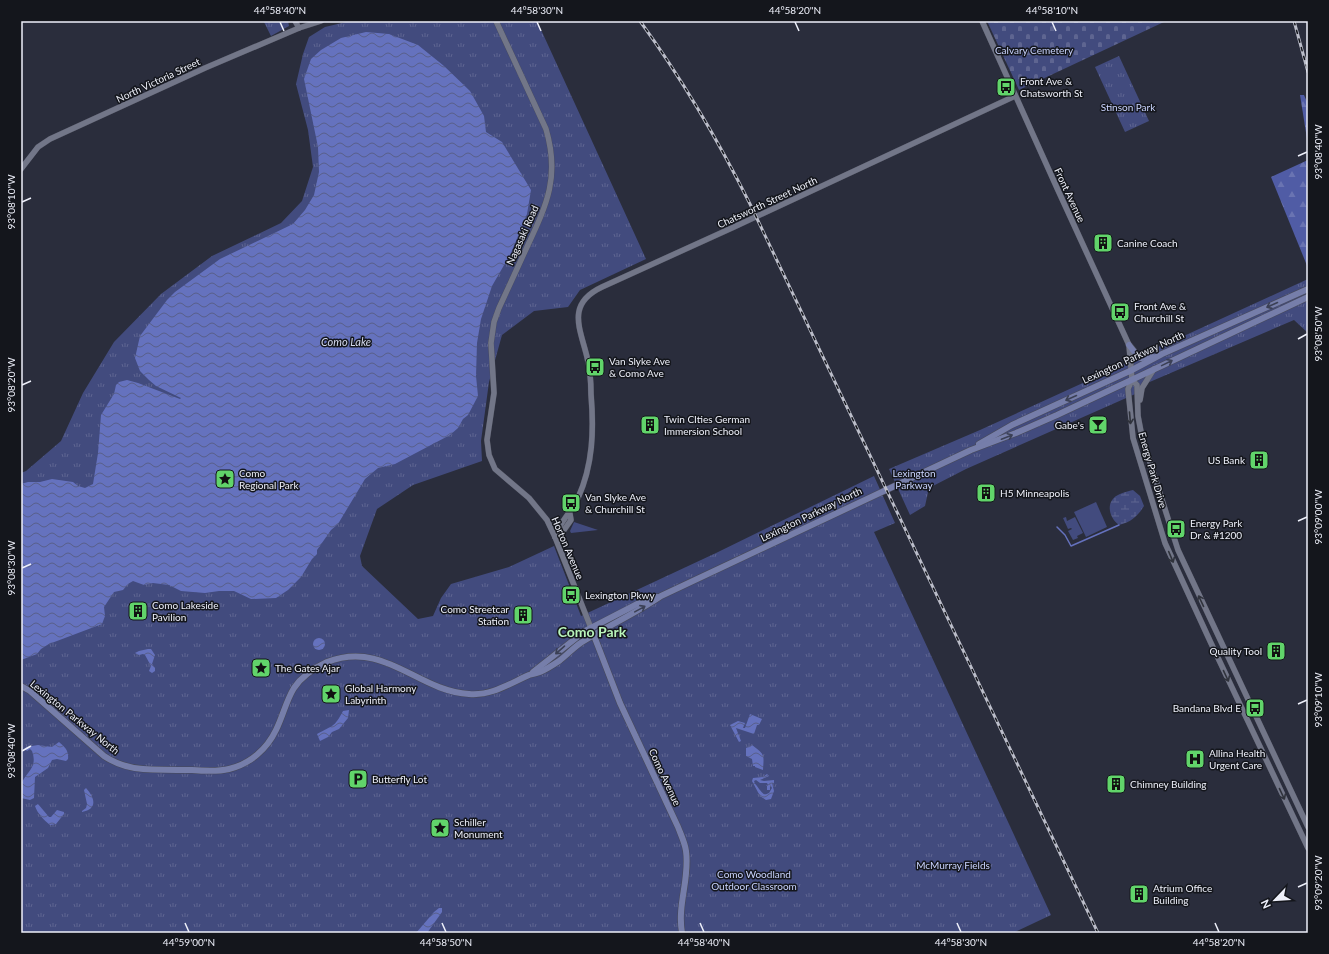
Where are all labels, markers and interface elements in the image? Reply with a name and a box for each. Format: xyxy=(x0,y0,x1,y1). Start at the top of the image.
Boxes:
text: 44°58'40"N xyxy=(254,4,306,16)
text: 44°58'30"N xyxy=(511,4,563,16)
text: 44°58'20"N xyxy=(769,4,821,16)
text: 44°58'10"N xyxy=(1026,4,1078,16)
park label: Calvary Cemetery xyxy=(995,44,1074,56)
street label: North Victoria Street xyxy=(114,55,202,105)
place label: Front Ave & Chatsworth St xyxy=(1020,75,1083,99)
bus stop icon: Front Ave & Chatsworth St xyxy=(995,76,1017,98)
park label: Stinson Park xyxy=(1101,101,1156,113)
text: 93°08'40"W xyxy=(1312,124,1324,180)
street label: Front Avenue xyxy=(1052,166,1088,224)
text: 93°08'10"W xyxy=(5,174,17,230)
street label: Chatsworth Street North xyxy=(715,174,819,230)
street label: Nagasaki Road xyxy=(503,203,541,267)
building icon: Canine Coach xyxy=(1092,232,1114,254)
place label: Canine Coach xyxy=(1117,237,1178,249)
place label: Front Ave & Churchill St xyxy=(1134,300,1187,324)
bus stop icon: Front Ave & Churchill St xyxy=(1109,301,1131,323)
one-way arrow xyxy=(1267,301,1279,309)
text: 93°08'50"W xyxy=(1312,306,1324,362)
street label: Lexington Parkway North xyxy=(1080,328,1186,386)
water label: Como Lake xyxy=(321,335,371,348)
place label: Van Slyke Ave & Como Ave xyxy=(609,355,670,379)
bus stop icon: Van Slyke Ave & Como Ave xyxy=(584,356,606,378)
text: 93°08'20"W xyxy=(5,357,17,413)
one-way arrow xyxy=(1161,359,1173,366)
one-way arrow xyxy=(1065,394,1077,402)
one-way arrow xyxy=(1127,411,1134,424)
place label: Twin CIties German Immersion School xyxy=(664,413,750,437)
building icon: Twin CIties German Immersion School xyxy=(639,414,661,436)
bar icon: Gabe's xyxy=(1087,414,1109,436)
place label: Gabe's xyxy=(1055,419,1084,431)
street label: Energy Park Drive xyxy=(1136,431,1170,509)
one-way arrow xyxy=(1001,432,1013,440)
building icon: US Bank xyxy=(1248,449,1270,471)
place label: US Bank xyxy=(1208,454,1246,466)
place label: Como Regional Park xyxy=(239,467,299,491)
park label: Lexington Parkway xyxy=(893,467,935,491)
place icon: Como Regional Park xyxy=(214,468,236,490)
building icon: H5 Minneapolis xyxy=(975,482,997,504)
street label: Lexington Parkway North xyxy=(758,484,864,544)
place label: H5 Minneapolis xyxy=(1000,487,1069,499)
text: 93°09'00"W xyxy=(1312,489,1324,545)
place label: Van Slyke Ave & Churchill St xyxy=(585,491,646,515)
bus stop icon: Van Slyke Ave & Churchill St xyxy=(560,492,582,514)
street label: Horton Avenue xyxy=(549,515,587,581)
place label: Energy Park Dr & #1200 xyxy=(1190,517,1243,541)
bus stop icon: Energy Park Dr & #1200 xyxy=(1165,518,1187,540)
text: 93°08'30"W xyxy=(5,540,17,596)
one-way arrow xyxy=(1167,550,1175,562)
bus stop icon: Lexington Pkwy xyxy=(560,584,582,606)
place label: Lexington Pkwy xyxy=(585,589,655,601)
one-way arrow xyxy=(1197,596,1204,608)
place label: Como Lakeside Pavilion xyxy=(152,599,219,623)
building icon: Como Lakeside Pavilion xyxy=(127,600,149,622)
place label: Como Streetcar Station xyxy=(441,603,509,627)
building icon: Como Streetcar Station xyxy=(512,604,534,626)
one-way arrow xyxy=(634,605,646,613)
district label: Como Park xyxy=(558,623,627,640)
building icon: Quality Tool xyxy=(1265,640,1287,662)
place label: Quality Tool xyxy=(1210,645,1262,657)
one-way arrow xyxy=(554,646,565,655)
place icon: The Gates Ajar xyxy=(250,657,272,679)
place label: The Gates Ajar xyxy=(275,662,340,674)
one-way arrow xyxy=(1223,670,1230,682)
text: 93°09'10"W xyxy=(1312,672,1324,728)
street label: Lexington Parkway North xyxy=(28,677,122,757)
place label: Global Harmony Labyrinth xyxy=(345,682,417,706)
place icon: Global Harmony Labyrinth xyxy=(320,683,342,705)
bus stop icon: Bandana Blvd E xyxy=(1244,697,1266,719)
place label: Bandana Blvd E xyxy=(1173,702,1241,714)
text: 93°08'40"W xyxy=(5,723,17,779)
street label: Como Avenue xyxy=(647,747,683,807)
place label: Allina Health Urgent Care xyxy=(1209,747,1265,771)
hospital icon: Allina Health Urgent Care xyxy=(1184,748,1206,770)
parking icon: Butterfly Lot xyxy=(347,768,369,790)
place label: Butterfly Lot xyxy=(372,773,427,785)
building icon: Chimney Building xyxy=(1105,773,1127,795)
place label: Chimney Building xyxy=(1130,778,1207,790)
one-way arrow xyxy=(1279,787,1286,799)
place label: Schiller Monument xyxy=(454,816,503,840)
place icon: Schiller Monument xyxy=(429,817,451,839)
text: 93°09'20"W xyxy=(1312,855,1324,911)
park label: McMurray Fields xyxy=(916,859,990,871)
park label: Como Woodland Outdoor Classroom xyxy=(711,868,797,892)
north arrow xyxy=(1255,880,1295,920)
place label: Atrium Office Building xyxy=(1153,882,1212,906)
building icon: Atrium Office Building xyxy=(1128,883,1150,905)
text: N xyxy=(1258,898,1273,911)
text: 44°59'00"N xyxy=(163,936,215,948)
text: 44°58'50"N xyxy=(420,936,472,948)
text: 44°58'40"N xyxy=(678,936,730,948)
text: 44°58'30"N xyxy=(935,936,987,948)
text: 44°58'20"N xyxy=(1193,936,1245,948)

